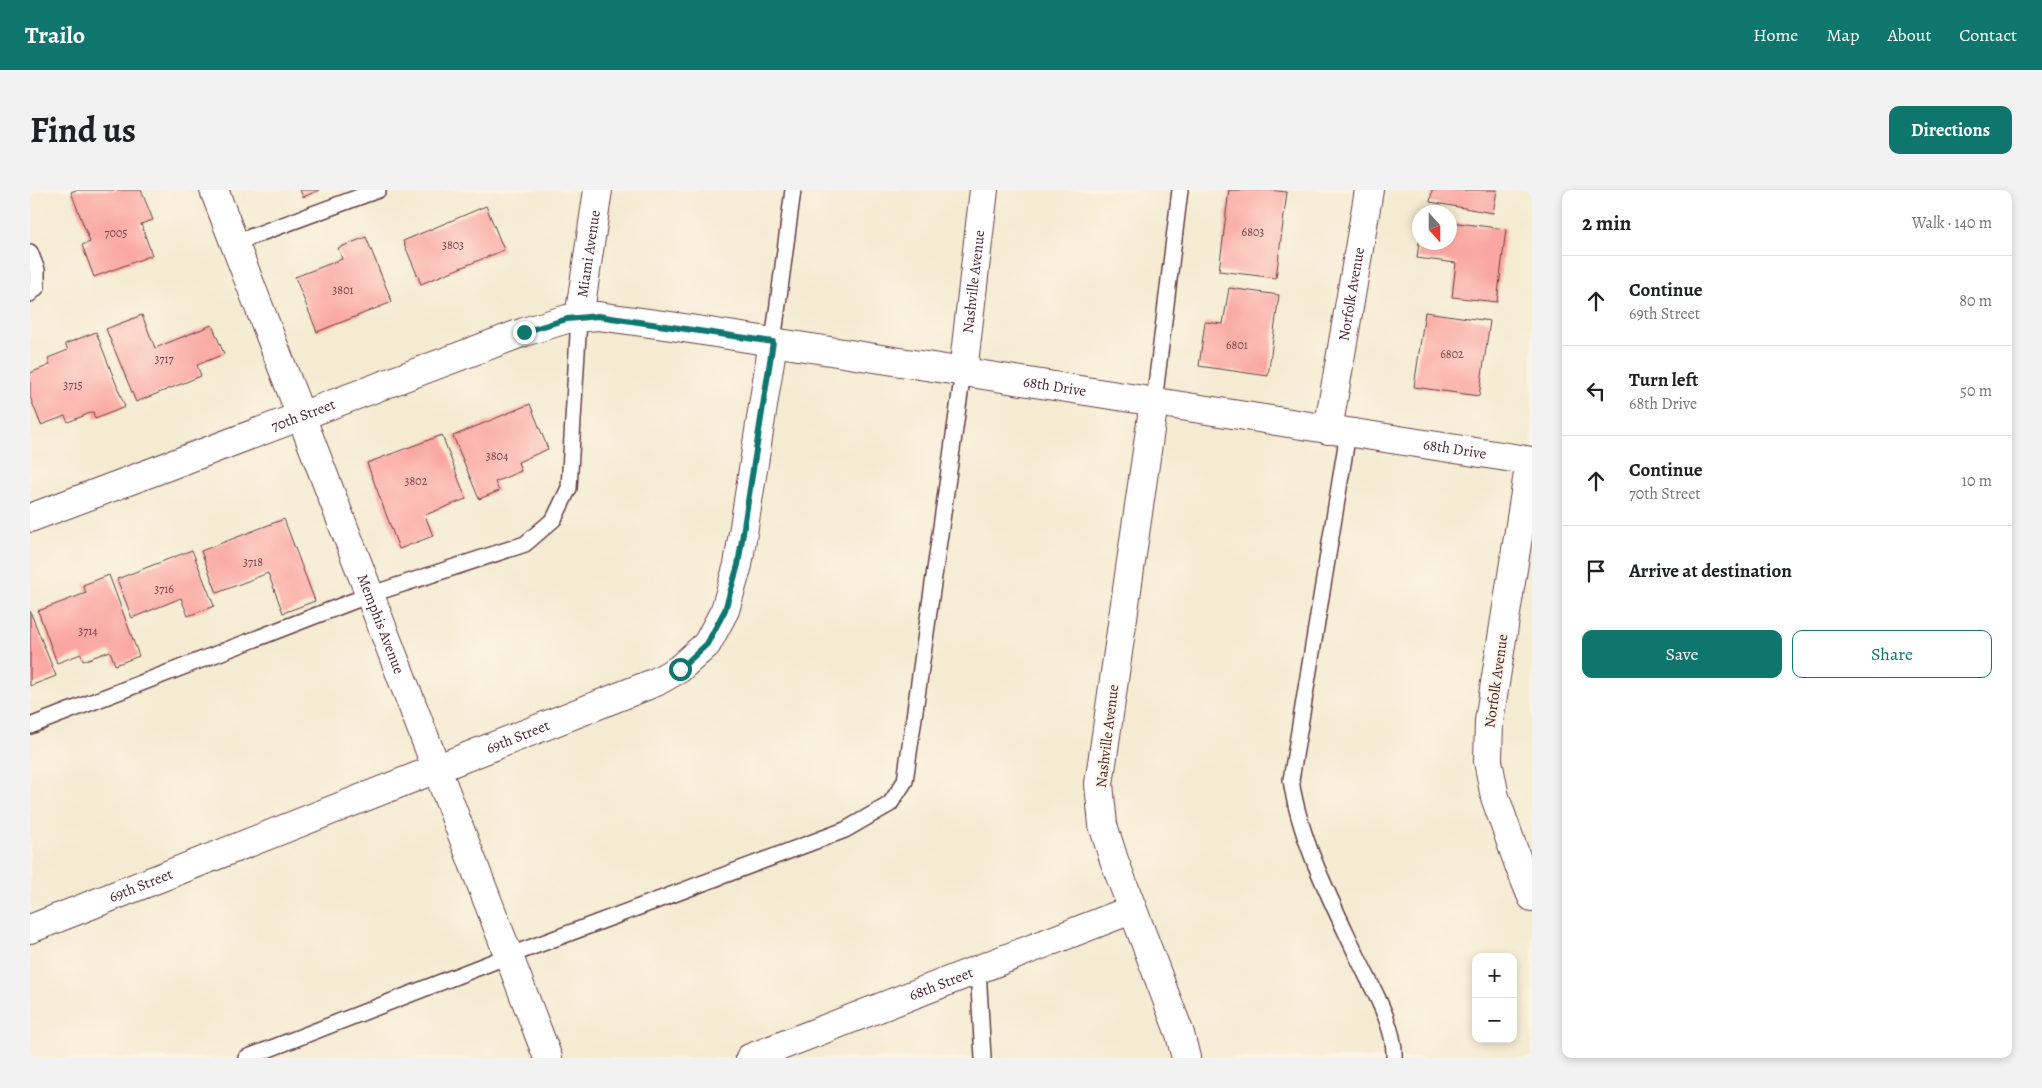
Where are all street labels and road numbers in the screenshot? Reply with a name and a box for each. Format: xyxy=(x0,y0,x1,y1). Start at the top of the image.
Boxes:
street label: Miami Avenue xyxy=(572,208,605,299)
street label: Nashville Avenue xyxy=(958,229,989,334)
street label: Norfolk Avenue xyxy=(1333,245,1369,342)
street label: 68th Drive xyxy=(1022,371,1088,401)
street label: 70th Street xyxy=(268,394,338,436)
street label: 68th Drive xyxy=(1422,434,1488,464)
street label: Memphis Avenue xyxy=(353,571,409,677)
street label: Norfolk Avenue xyxy=(1480,632,1513,729)
street label: Nashville Avenue xyxy=(1091,683,1123,789)
street label: 69th Street xyxy=(483,715,553,758)
street label: 69th Street xyxy=(106,864,175,907)
street label: 68th Street xyxy=(906,962,976,1005)

